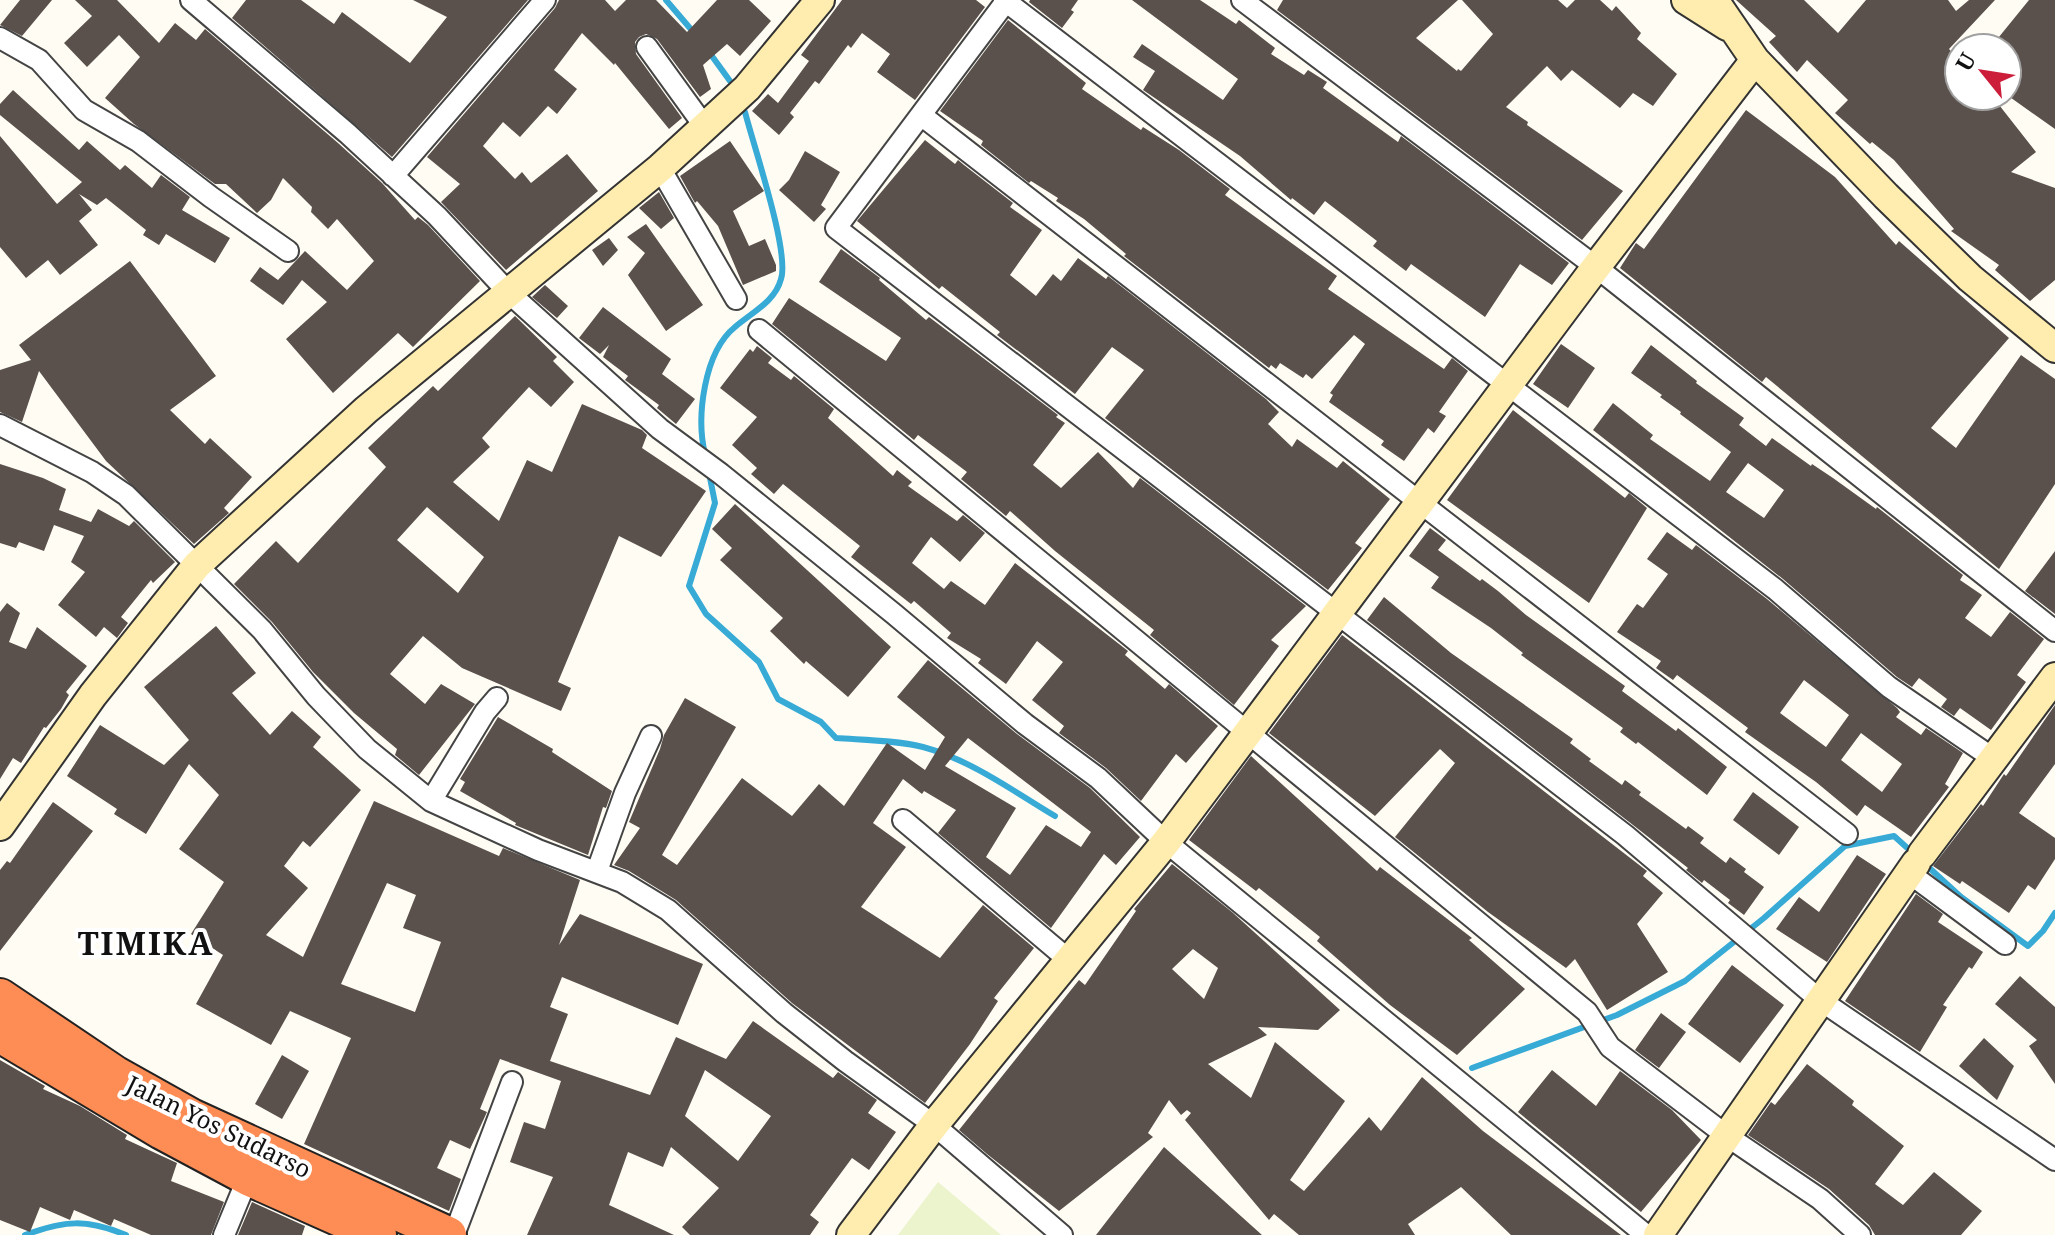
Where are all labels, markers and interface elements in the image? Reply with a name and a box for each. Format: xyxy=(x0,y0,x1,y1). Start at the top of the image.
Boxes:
north arrow xyxy=(1943,32,2023,112)
text: U xyxy=(1948,46,1982,76)
district label: TIMIKA xyxy=(78,921,214,964)
street label: Jalan Yos Sudarso xyxy=(120,1067,317,1185)

